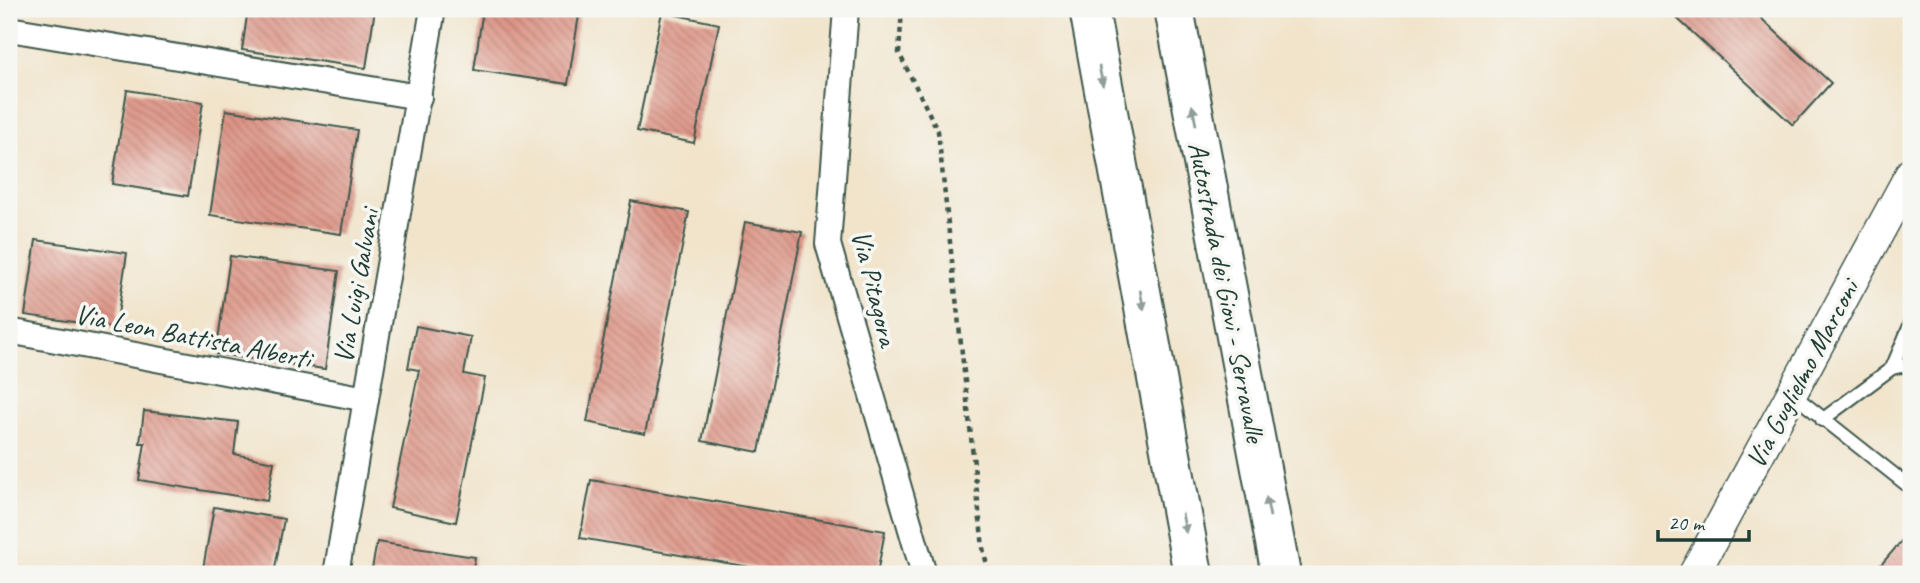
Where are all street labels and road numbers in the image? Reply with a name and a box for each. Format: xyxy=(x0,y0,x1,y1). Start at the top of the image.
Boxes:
street label: Autostrada dei Giovi - Serravalle xyxy=(1181,139,1274,447)
street label: Via Luigi Galvani xyxy=(325,202,387,366)
street label: Via Pitagora xyxy=(844,226,907,352)
street label: Via Guglielmo Marconi xyxy=(1738,271,1868,474)
street label: Via Leon Battista Alberti xyxy=(72,296,317,377)

